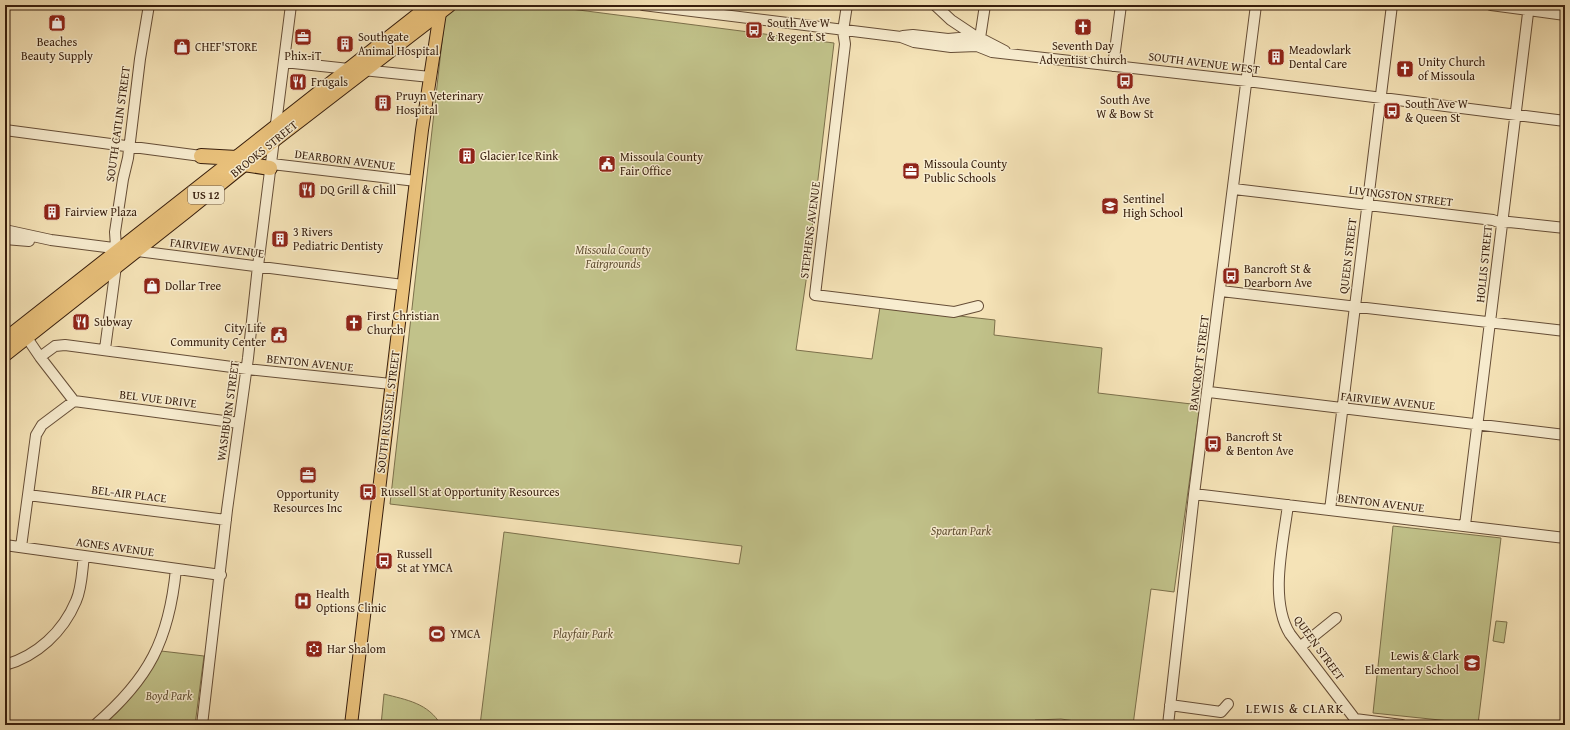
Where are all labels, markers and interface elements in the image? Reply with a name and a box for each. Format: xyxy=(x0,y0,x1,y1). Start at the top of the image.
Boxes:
shop icon: Beaches Beauty Supply xyxy=(47,13,67,33)
place label: South Ave W & Regent St xyxy=(767,14,831,45)
church icon: Seventh Day Adventist Church xyxy=(1073,17,1093,37)
bus stop icon: South Ave W & Regent St xyxy=(744,20,764,40)
office icon: Phix-iT xyxy=(293,27,313,47)
place label: Southgate Animal Hospital xyxy=(358,28,439,59)
place label: Beaches Beauty Supply xyxy=(21,33,93,64)
building icon: Southgate Animal Hospital xyxy=(335,34,355,54)
shop icon: CHEF'STORE xyxy=(172,37,192,57)
place label: Seventh Day Adventist Church xyxy=(1039,37,1127,68)
place label: CHEF'STORE xyxy=(195,38,257,55)
place label: Meadowlark Dental Care xyxy=(1289,41,1352,72)
place label: Phix-iT xyxy=(285,47,322,64)
street label: SOUTH AVENUE WEST xyxy=(1147,47,1261,78)
building icon: Meadowlark Dental Care xyxy=(1266,47,1286,67)
place label: Unity Church of Missoula xyxy=(1418,53,1486,84)
church icon: Unity Church of Missoula xyxy=(1395,59,1415,79)
street label: SOUTH CATLIN STREET xyxy=(101,65,134,183)
bus stop icon: South Ave W & Bow St xyxy=(1115,71,1135,91)
restaurant icon: Frugals xyxy=(288,72,308,92)
place label: Frugals xyxy=(311,73,348,90)
place label: Pruyn Veterinary Hospital xyxy=(396,87,484,118)
place label: South Ave W & Bow St xyxy=(1096,91,1155,122)
building icon: Pruyn Veterinary Hospital xyxy=(373,93,393,113)
place label: South Ave W & Queen St xyxy=(1405,95,1469,126)
bus stop icon: South Ave W & Queen St xyxy=(1382,101,1402,121)
street label: BROOKS STREET xyxy=(226,116,301,181)
street label: DEARBORN AVENUE xyxy=(294,145,396,174)
building icon: Glacier Ice Rink xyxy=(457,146,477,166)
place label: Glacier Ice Rink xyxy=(480,147,559,164)
place label: Missoula County Fair Office xyxy=(620,148,703,179)
public building icon: Missoula County Fair Office xyxy=(597,154,617,174)
place label: Missoula County Public Schools xyxy=(924,155,1007,186)
office icon: Missoula County Public Schools xyxy=(901,161,921,181)
restaurant icon: DQ Grill & Chill xyxy=(297,180,317,200)
street label: STEPHENS AVENUE xyxy=(795,180,824,279)
place label: DQ Grill & Chill xyxy=(320,181,397,198)
street label: LIVINGSTON STREET xyxy=(1348,181,1454,210)
road number: US 12 xyxy=(188,186,224,204)
place label: Sentinel High School xyxy=(1123,190,1184,221)
school or university icon: Sentinel High School xyxy=(1100,196,1120,216)
building icon: Fairview Plaza xyxy=(42,202,62,222)
place label: Fairview Plaza xyxy=(65,203,137,220)
street label: QUEEN STREET xyxy=(1334,217,1361,295)
place label: 3 Rivers Pediatric Dentisty xyxy=(293,223,383,254)
street label: HOLLIS STREET xyxy=(1471,224,1496,303)
building icon: 3 Rivers Pediatric Dentisty xyxy=(270,229,290,249)
street label: FAIRVIEW AVENUE xyxy=(169,233,265,262)
park label: Missoula County Fairgrounds xyxy=(575,241,651,272)
place label: Bancroft St & Dearborn Ave xyxy=(1244,260,1313,291)
bus stop icon: Bancroft St & Dearborn Ave xyxy=(1221,266,1241,286)
shop icon: Dollar Tree xyxy=(142,276,162,296)
place label: Dollar Tree xyxy=(165,277,222,294)
place label: First Christian Church xyxy=(367,307,439,338)
restaurant icon: Subway xyxy=(71,312,91,332)
place label: Subway xyxy=(94,313,133,330)
church icon: First Christian Church xyxy=(344,313,364,333)
street label: BANCROFT STREET xyxy=(1184,314,1213,412)
place label: City Life Community Center xyxy=(171,319,266,350)
public building icon: City Life Community Center xyxy=(269,325,289,345)
street label: BENTON AVENUE xyxy=(266,349,354,376)
street label: SOUTH RUSSELL STREET xyxy=(372,349,404,474)
street label: WASHBURN STREET xyxy=(212,360,243,462)
street label: BEL VUE DRIVE xyxy=(118,385,198,412)
street label: FAIRVIEW AVENUE xyxy=(1340,387,1436,414)
place label: Bancroft St & Benton Ave xyxy=(1226,428,1294,459)
bus stop icon: Bancroft St & Benton Ave xyxy=(1203,434,1223,454)
office icon: Opportunity Resources Inc xyxy=(298,465,318,485)
street label: BEL-AIR PLACE xyxy=(91,480,167,507)
bus stop icon: Russell St at Opportunity Resources xyxy=(358,482,378,502)
place label: Russell St at Opportunity Resources xyxy=(381,483,560,500)
place label: Opportunity Resources Inc xyxy=(274,485,343,516)
street label: BENTON AVENUE xyxy=(1337,489,1425,516)
park label: Spartan Park xyxy=(931,522,992,539)
street label: AGNES AVENUE xyxy=(75,533,155,560)
place label: Russell St at YMCA xyxy=(397,545,454,576)
bus stop icon: Russell St at YMCA xyxy=(374,551,394,571)
place label: Health Options Clinic xyxy=(316,585,387,616)
hospital icon: Health Options Clinic xyxy=(293,591,313,611)
street label: QUEEN STREET xyxy=(1290,612,1349,684)
sports icon: YMCA xyxy=(427,624,447,644)
place label: YMCA xyxy=(450,625,481,642)
park label: Playfair Park xyxy=(552,625,614,642)
synagogue icon: Har Shalom xyxy=(304,639,324,659)
place label: Har Shalom xyxy=(327,640,386,657)
place label: Lewis & Clark Elementary School xyxy=(1365,647,1460,678)
school or university icon: Lewis & Clark Elementary School xyxy=(1462,653,1482,673)
park label: Boyd Park xyxy=(145,687,193,704)
district label: LEWIS & CLARK xyxy=(1246,699,1344,718)

